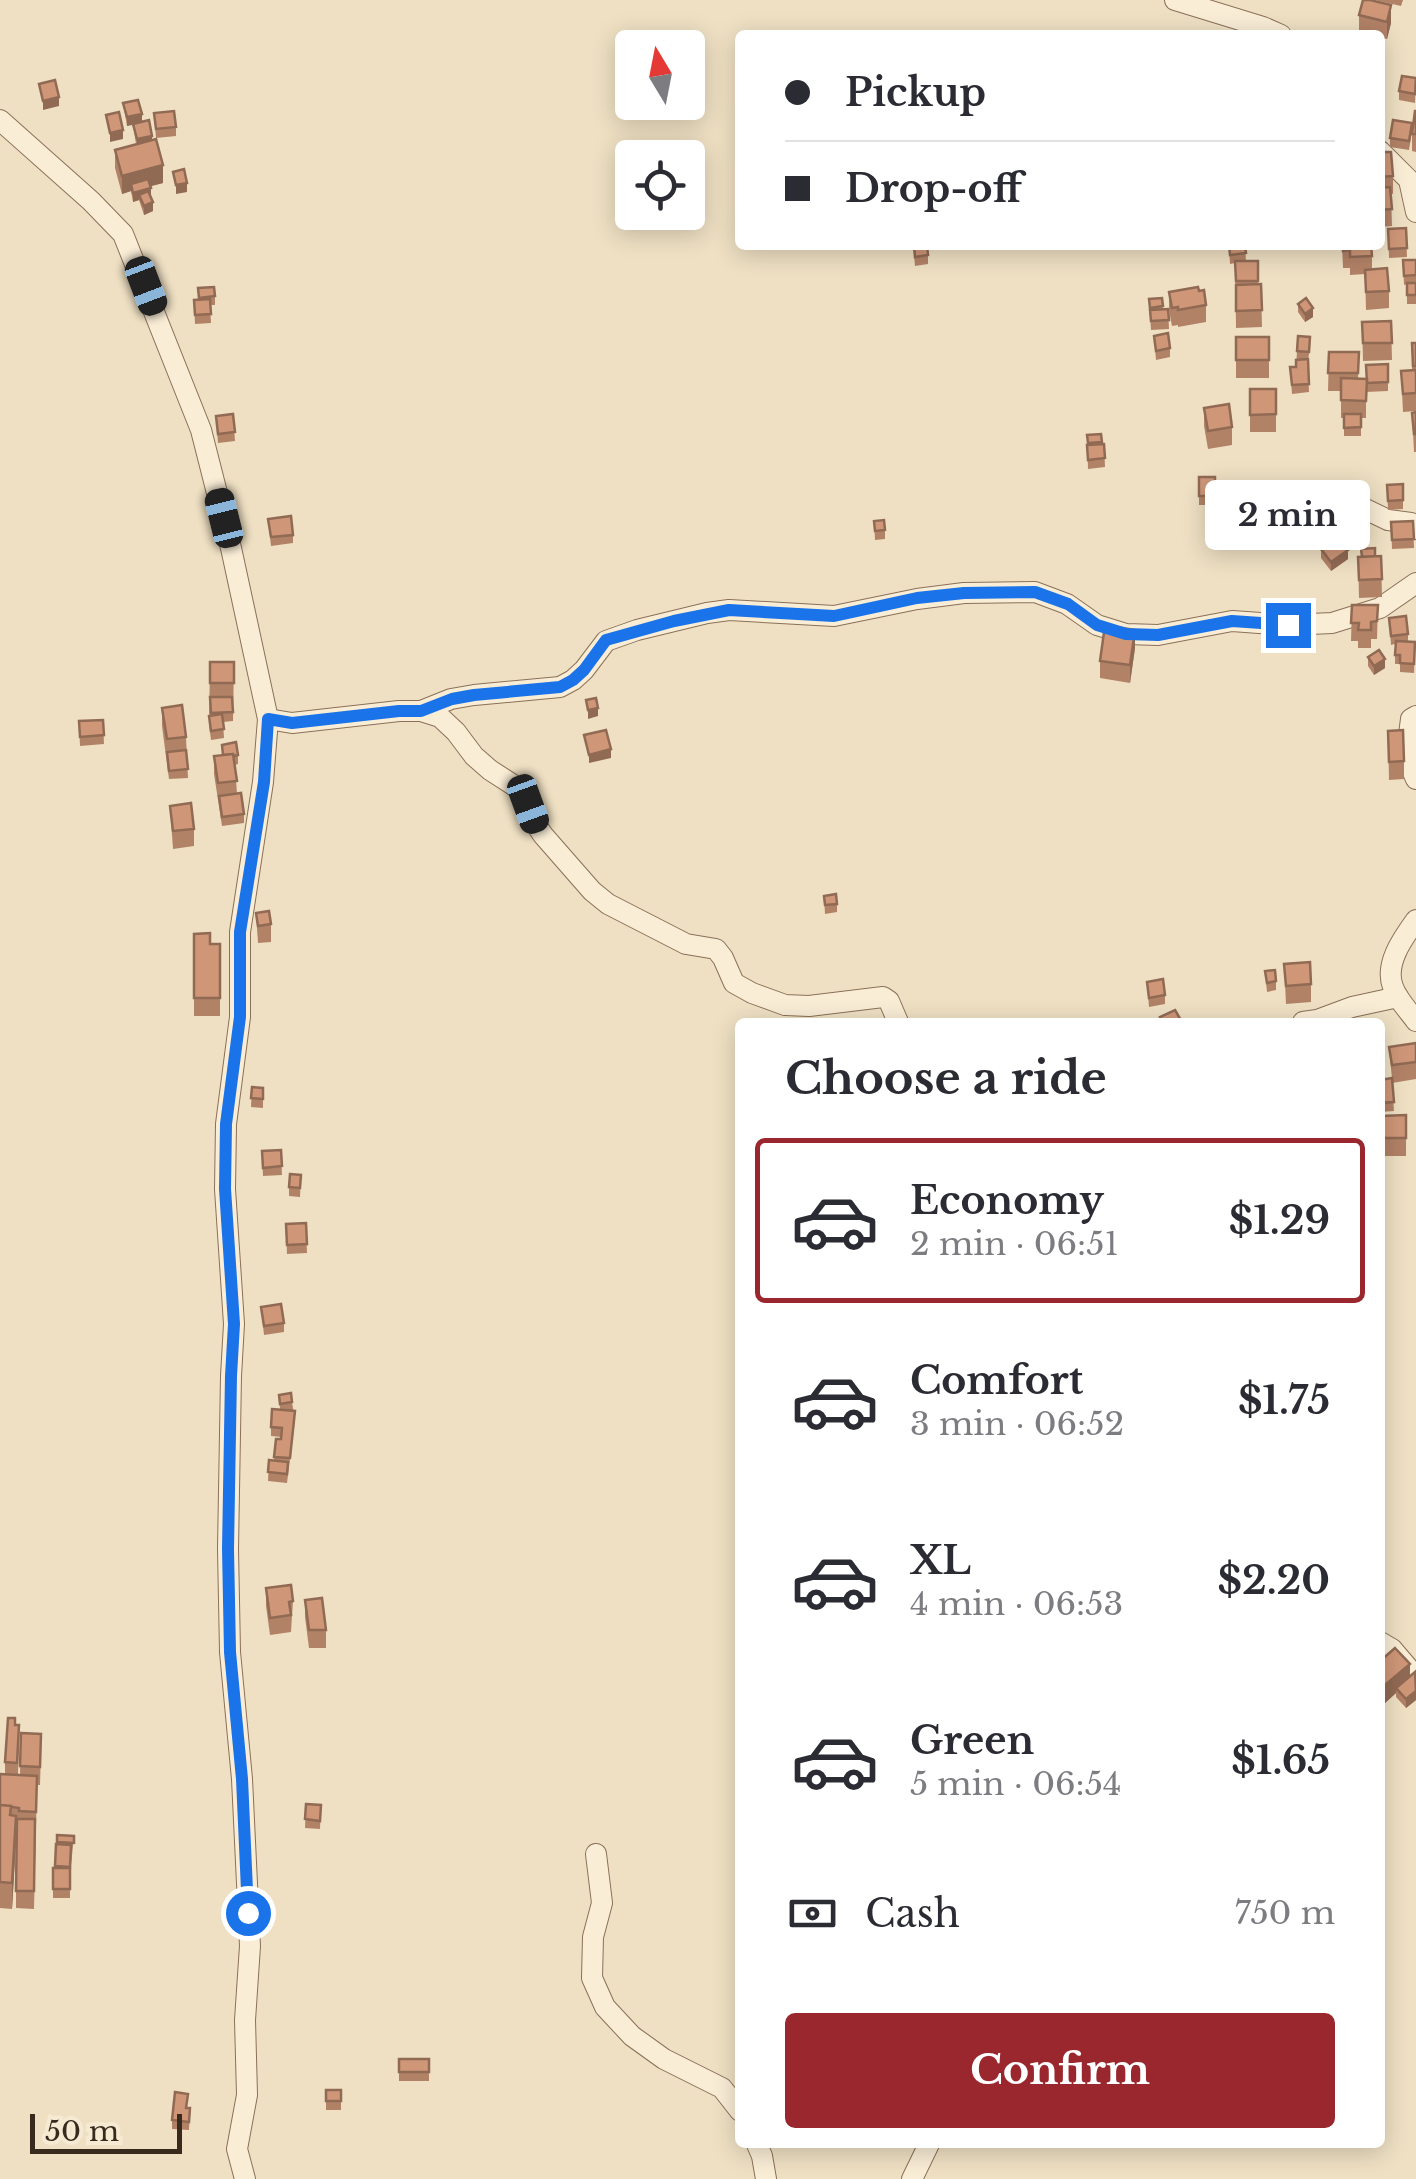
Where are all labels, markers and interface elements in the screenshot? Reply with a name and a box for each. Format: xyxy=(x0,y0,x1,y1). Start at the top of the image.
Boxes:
north arrow xyxy=(615,30,705,120)
map controls xyxy=(615,30,705,230)
text: Pickup xyxy=(845,69,986,116)
button: locate xyxy=(615,140,705,230)
text: Drop-off xyxy=(845,165,1022,212)
car xyxy=(121,253,171,319)
callout: 2 min xyxy=(1206,480,1370,550)
car xyxy=(202,485,246,551)
text: 2 min xyxy=(1238,495,1337,535)
route end xyxy=(1266,603,1311,648)
car xyxy=(504,771,552,837)
text: Choose a ride xyxy=(785,1050,1107,1106)
icon: car xyxy=(790,1176,880,1266)
text: Economy xyxy=(910,1177,1104,1224)
text: $1.29 xyxy=(1229,1197,1330,1244)
text: 2 min · 06:51 xyxy=(910,1224,1119,1264)
icon: car xyxy=(790,1356,880,1446)
text: Comfort xyxy=(910,1357,1083,1404)
text: $1.75 xyxy=(1238,1377,1330,1424)
text: 3 min · 06:52 xyxy=(910,1404,1124,1444)
icon: car xyxy=(790,1536,880,1626)
text: XL xyxy=(910,1537,971,1584)
text: $2.20 xyxy=(1217,1557,1330,1604)
text: 4 min · 06:53 xyxy=(910,1584,1123,1624)
icon: car xyxy=(790,1716,880,1806)
text: Green xyxy=(910,1717,1034,1764)
text: $1.65 xyxy=(1231,1737,1330,1784)
text: 5 min · 06:54 xyxy=(910,1764,1122,1804)
icon: cash xyxy=(785,1886,840,1941)
text: Cash xyxy=(865,1890,960,1937)
route start xyxy=(226,1891,271,1936)
text: 750 m xyxy=(1235,1893,1335,1933)
button: Confirm xyxy=(785,2013,1335,2128)
scale bar xyxy=(30,2109,182,2154)
text: 50 m xyxy=(45,2114,119,2149)

